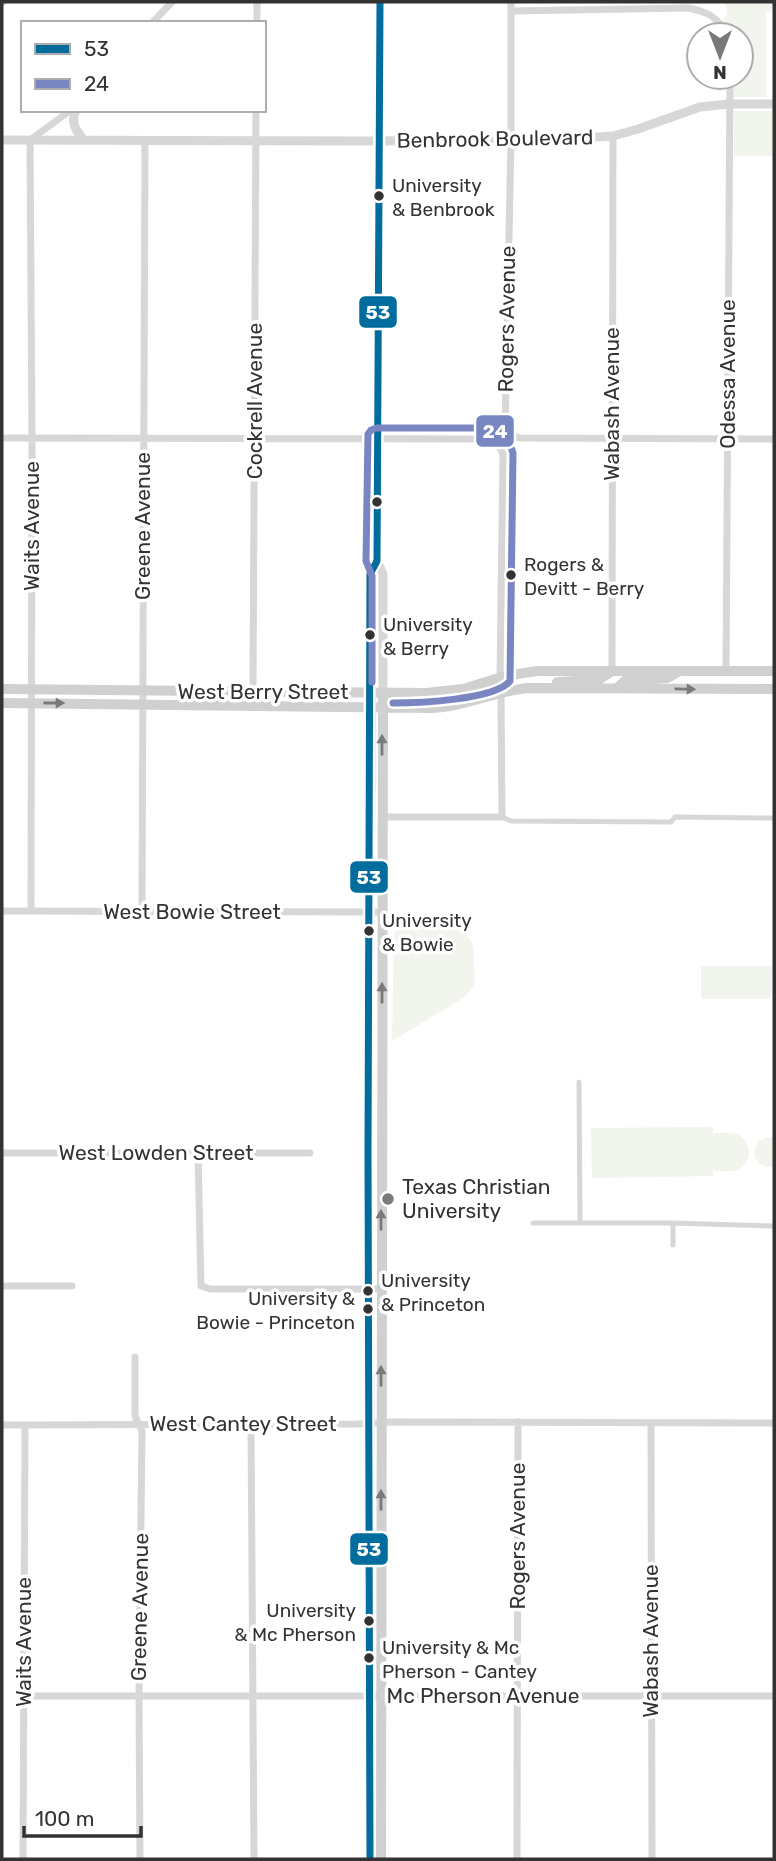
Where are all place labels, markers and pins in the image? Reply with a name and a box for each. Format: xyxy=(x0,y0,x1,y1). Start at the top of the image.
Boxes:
place label: University & Benbrook xyxy=(392,174,495,221)
marker: University & Benbrook xyxy=(372,189,386,203)
unlabelled marker xyxy=(370,495,384,509)
place label: Rogers & Devitt - Berry xyxy=(524,553,644,600)
marker: Rogers & Devitt - Berry xyxy=(504,568,518,582)
place label: University & Berry xyxy=(383,613,473,660)
marker: University & Berry xyxy=(363,628,377,642)
place label: University & Bowie xyxy=(382,909,472,956)
marker: University & Bowie xyxy=(362,924,376,938)
place label: Texas Christian University xyxy=(402,1174,550,1223)
marker: Texas Christian University xyxy=(380,1191,396,1207)
place label: University & Princeton xyxy=(381,1269,485,1316)
marker: University & Princeton xyxy=(361,1284,375,1298)
place label: University & Bowie - Princeton xyxy=(196,1287,355,1334)
marker: University & Bowie - Princeton xyxy=(361,1302,375,1316)
place label: University & Mc Pherson xyxy=(234,1599,356,1646)
marker: University & Mc Pherson xyxy=(362,1614,376,1628)
place label: University & Mc Pherson - Cantey xyxy=(382,1636,537,1683)
marker: University & Mc Pherson - Cantey xyxy=(362,1651,376,1665)

